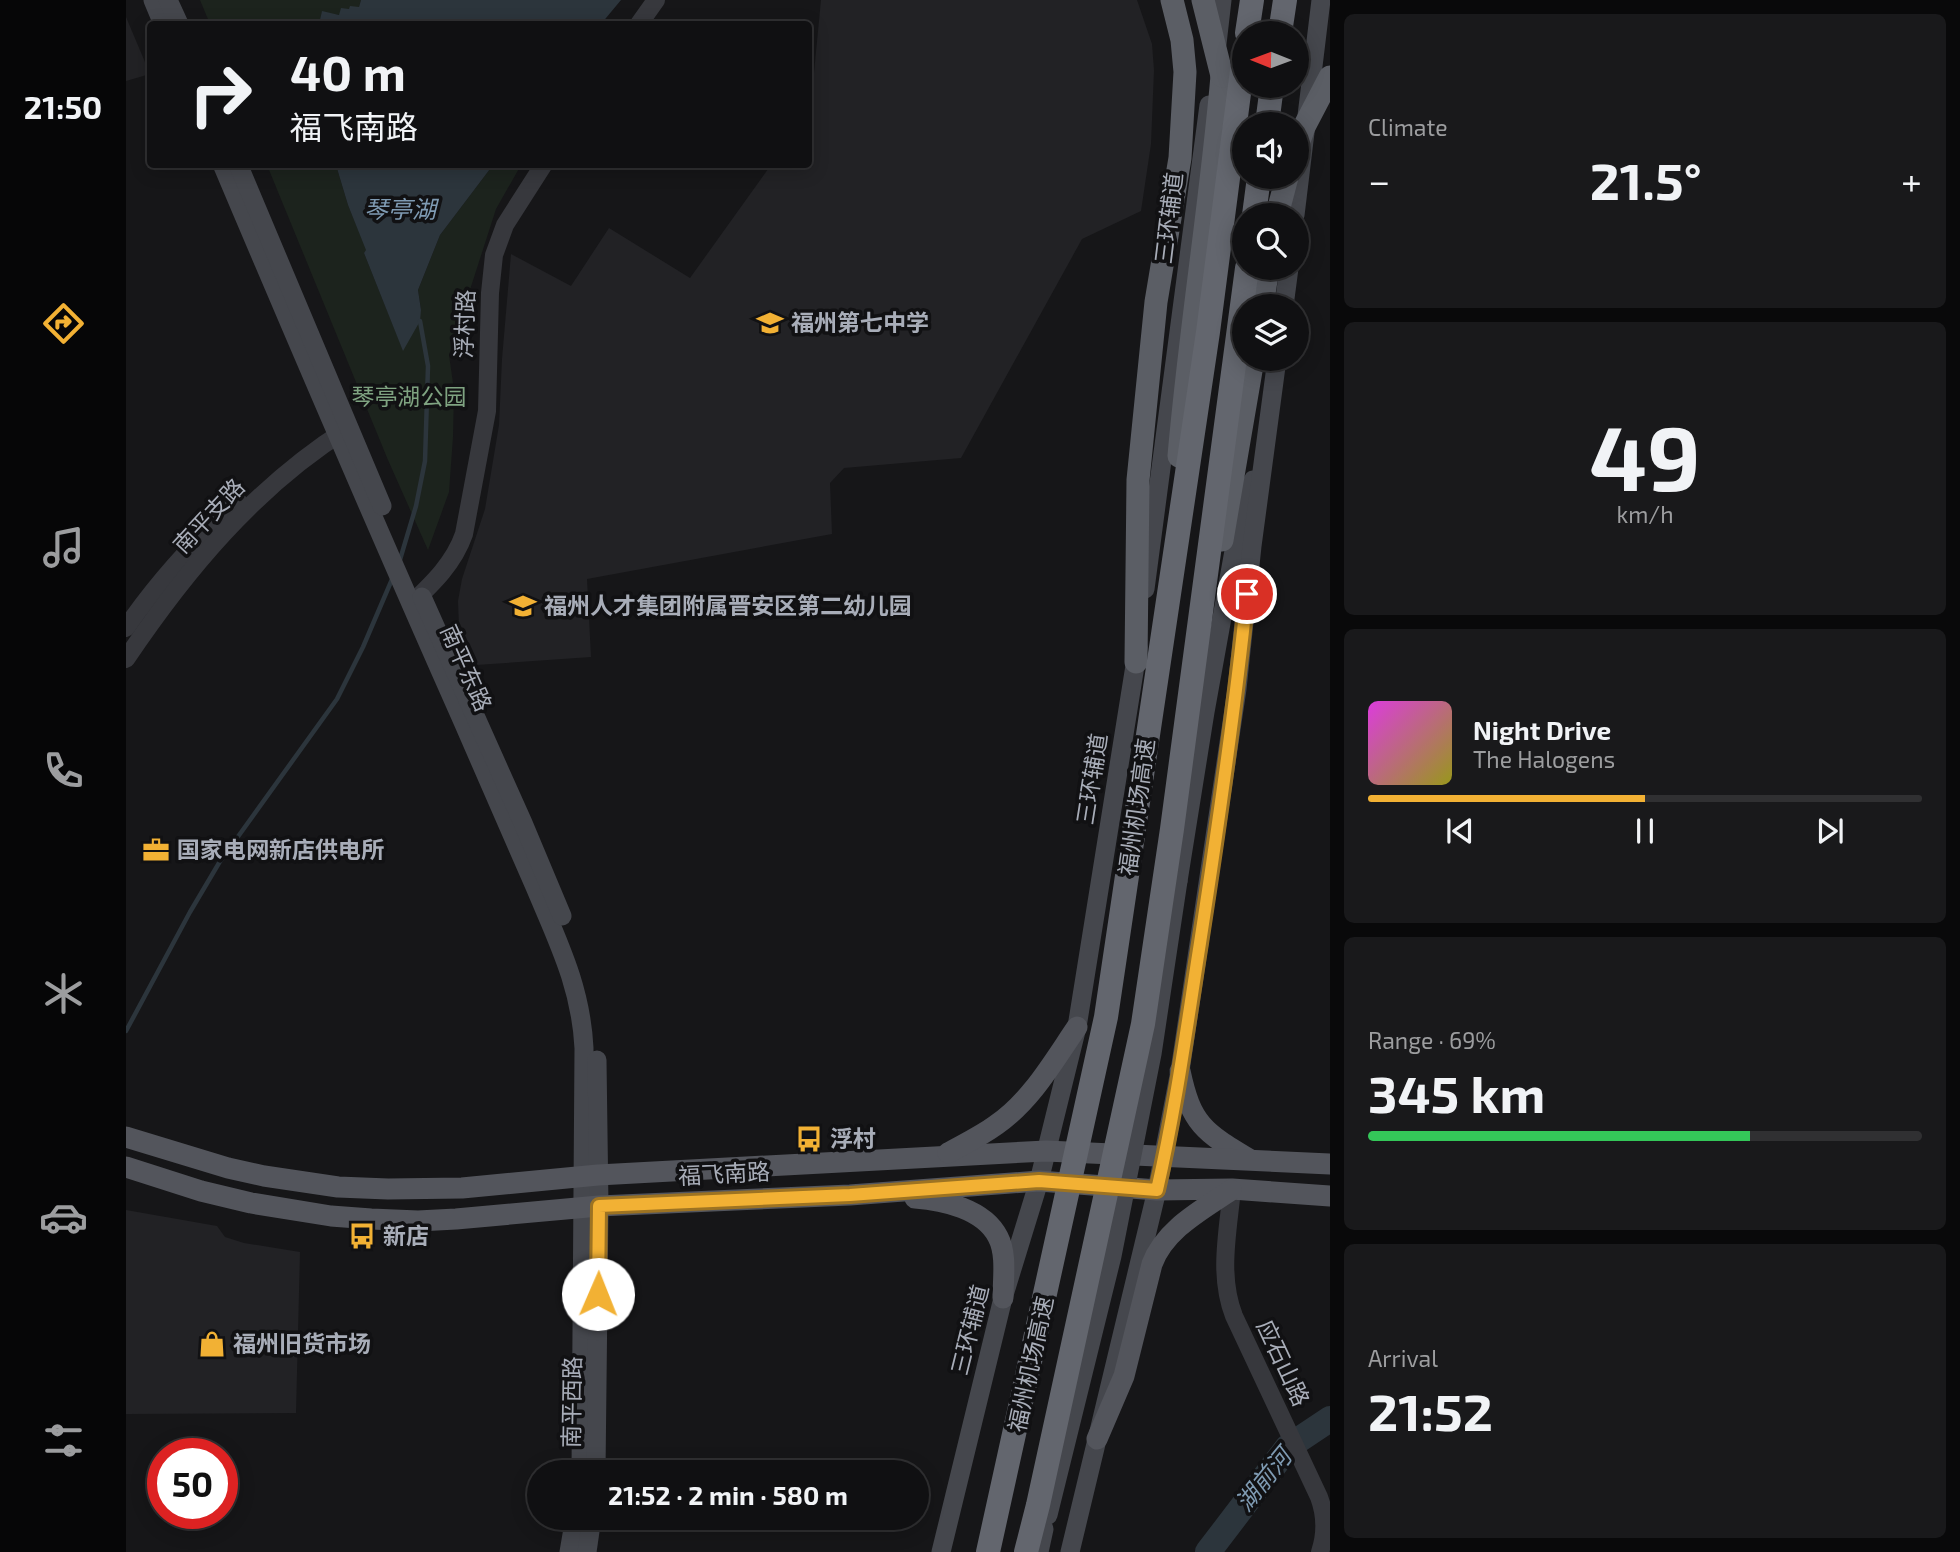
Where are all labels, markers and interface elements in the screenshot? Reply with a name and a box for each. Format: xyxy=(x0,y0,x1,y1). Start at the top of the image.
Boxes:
north arrow xyxy=(1232,21,1309,98)
map controls xyxy=(1232,21,1309,371)
text: 40 m xyxy=(290,42,406,101)
icon: right xyxy=(175,49,266,140)
text: 21:50 xyxy=(24,87,102,125)
text: 福飞南路 xyxy=(290,107,418,145)
button: sound xyxy=(1232,112,1309,189)
text: Climate xyxy=(1368,113,1448,141)
text: 21.5° xyxy=(1590,148,1702,210)
text: − xyxy=(1368,157,1390,203)
text: + xyxy=(1901,157,1922,203)
street label: 三环辅道 xyxy=(1149,171,1188,265)
water label: 琴亭湖 xyxy=(364,194,440,223)
button: search xyxy=(1232,203,1309,280)
street label: 浮村路 xyxy=(449,289,479,359)
button: layers xyxy=(1232,294,1309,371)
icon: directions xyxy=(39,299,88,348)
school or university icon: 福州第七中学 xyxy=(755,308,785,338)
place label: 福州第七中学 xyxy=(791,308,929,336)
park label: 琴亭湖公园 xyxy=(352,382,467,410)
text: 49 xyxy=(1589,400,1701,509)
street label: 南平支路 xyxy=(167,472,250,559)
text: km/h xyxy=(1616,500,1674,528)
icon: music xyxy=(39,523,88,572)
pin xyxy=(1217,564,1277,624)
icon: arrive xyxy=(1228,575,1266,613)
school or university icon: 福州人才集团附属晋安区第二幼儿园 xyxy=(508,591,538,621)
place label: 福州人才集团附属晋安区第二幼儿园 xyxy=(544,591,912,619)
street label: 南平东路 xyxy=(435,620,498,715)
text: Night Drive xyxy=(1473,714,1611,745)
street label: 三环辅道 xyxy=(1070,731,1112,826)
street label: 福州机场高速 xyxy=(1113,737,1159,877)
text: The Halogens xyxy=(1473,745,1615,773)
icon: phone xyxy=(39,746,88,795)
icon: previous xyxy=(1441,812,1479,850)
icon: pause xyxy=(1626,812,1664,850)
icon: next xyxy=(1811,812,1849,850)
office icon: 国家电网新店供电所 xyxy=(141,835,171,865)
place label: 国家电网新店供电所 xyxy=(177,835,384,863)
icon: climate xyxy=(39,969,88,1018)
text: Range · 69% xyxy=(1368,1026,1496,1054)
text: 345 km xyxy=(1368,1061,1545,1123)
bus stop icon: 浮村 xyxy=(794,1124,824,1154)
place label: 浮村 xyxy=(830,1124,876,1152)
street label: 福飞南路 xyxy=(677,1157,771,1189)
icon: car xyxy=(39,1193,88,1242)
bus stop icon: 新店 xyxy=(347,1221,377,1251)
place label: 新店 xyxy=(383,1221,429,1249)
position arrow xyxy=(561,1257,635,1331)
street label: 三环辅道 xyxy=(944,1282,994,1378)
street label: 福州机场高速 xyxy=(1002,1293,1058,1434)
street label: 应石山路 xyxy=(1252,1315,1316,1410)
shop icon: 福州旧货市场 xyxy=(197,1329,227,1359)
place label: 福州旧货市场 xyxy=(233,1329,371,1357)
text: Arrival xyxy=(1368,1344,1438,1372)
street label: 南平西路 xyxy=(556,1356,586,1448)
text: 21:52 xyxy=(1368,1379,1493,1441)
icon: filters xyxy=(39,1416,88,1465)
speed limit sign: 50 xyxy=(147,1438,238,1529)
water label: 湖前河 xyxy=(1229,1439,1299,1516)
text: 21:52 · 2 min · 580 m xyxy=(608,1479,848,1510)

